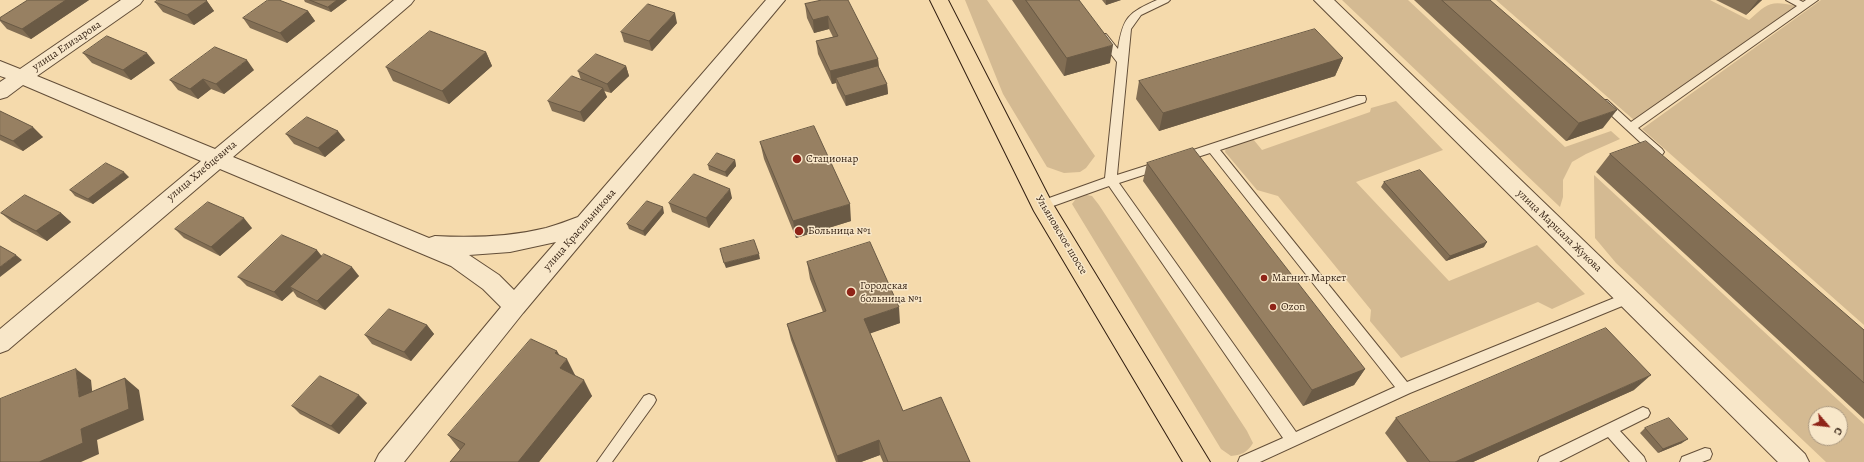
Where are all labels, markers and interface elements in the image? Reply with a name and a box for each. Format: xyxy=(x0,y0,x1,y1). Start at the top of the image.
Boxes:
street label: улица Елизарова xyxy=(30,18,104,74)
street label: улица Хлебцевича xyxy=(164,138,240,204)
place label: Стационар xyxy=(806,152,858,166)
marker: Стационар xyxy=(791,153,803,165)
street label: улица Красильникова xyxy=(541,187,619,273)
street label: улица Маршала Жукова xyxy=(1514,187,1604,275)
street label: Ульяновское шоссе xyxy=(1032,193,1090,277)
place label: Больница №1 xyxy=(808,224,871,238)
marker: Больница №1 xyxy=(793,225,805,237)
place label: Магнит Маркет xyxy=(1272,271,1346,285)
marker: Магнит Маркет xyxy=(1259,273,1269,283)
place label: Городская больница №1 xyxy=(860,279,922,305)
marker: Городская больница №1 xyxy=(845,286,857,298)
place label: Ozon xyxy=(1281,300,1305,314)
marker: Ozon xyxy=(1268,302,1278,312)
north arrow xyxy=(1808,406,1848,446)
text: С xyxy=(1830,425,1846,438)

